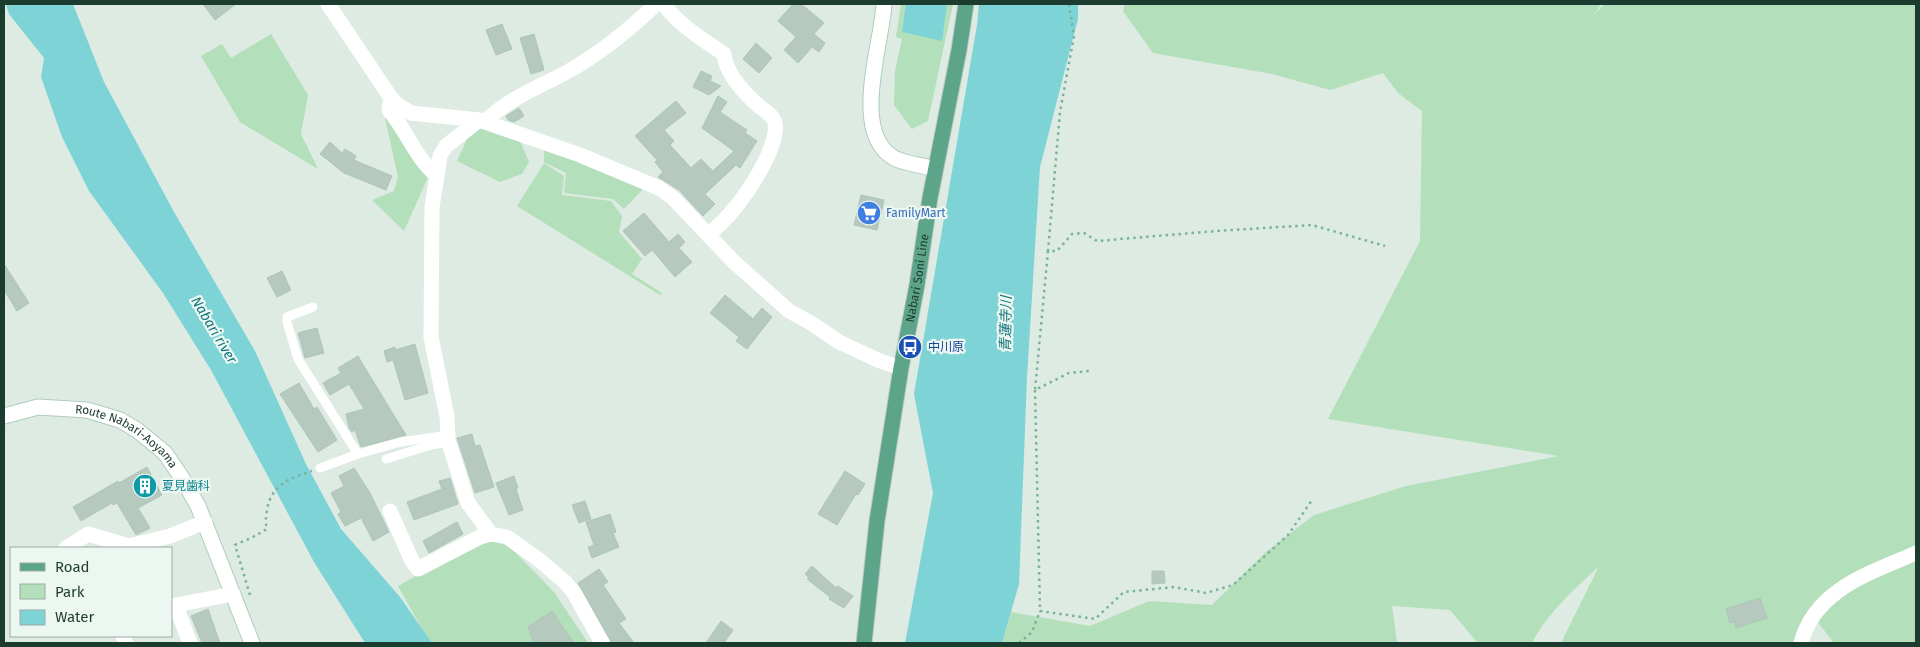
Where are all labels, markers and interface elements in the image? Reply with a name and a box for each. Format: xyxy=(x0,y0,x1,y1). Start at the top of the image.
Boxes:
supermarket icon: FamilyMart xyxy=(856,200,882,226)
place label: FamilyMart xyxy=(886,206,946,220)
street label: Nabari Soni Line xyxy=(903,233,932,324)
water label: Nabari river xyxy=(187,293,241,367)
water label: 青蓮寺川 xyxy=(997,294,1015,352)
bus stop icon: 中川原 xyxy=(897,334,923,360)
place label: 中川原 xyxy=(928,340,964,354)
street label: Route Nabari-Aoyama xyxy=(75,402,180,471)
building icon: 夏見歯科 xyxy=(132,473,158,499)
place label: 夏見歯科 xyxy=(162,479,210,493)
legend xyxy=(10,547,172,637)
text: Road xyxy=(55,558,90,576)
text: Park xyxy=(55,583,85,601)
text: Water xyxy=(55,608,94,626)

